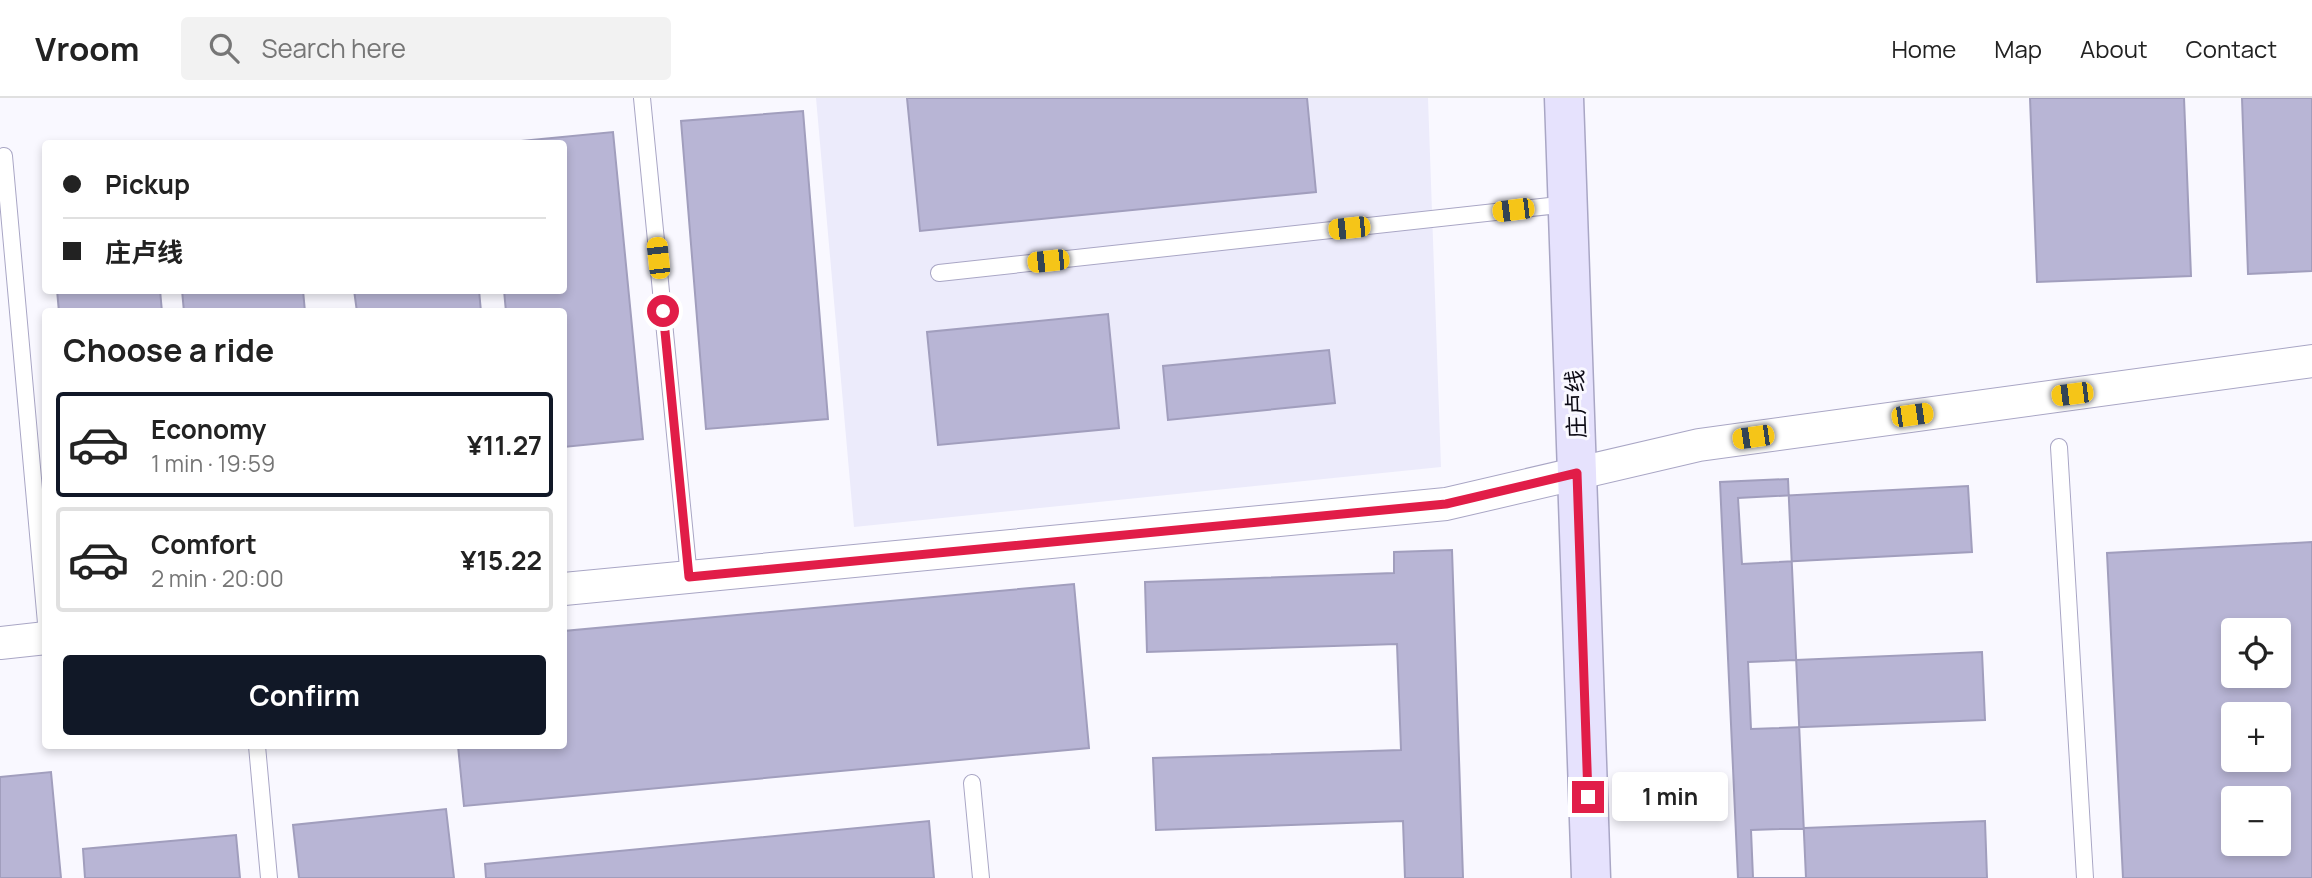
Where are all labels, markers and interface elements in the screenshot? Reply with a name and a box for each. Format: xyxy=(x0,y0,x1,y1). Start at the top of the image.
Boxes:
search box xyxy=(181,17,671,80)
text: Vroom xyxy=(35,26,139,71)
icon: search xyxy=(205,29,243,67)
text: Search here xyxy=(261,30,406,66)
text: Home xyxy=(1891,32,1956,65)
text: Map xyxy=(1994,32,2042,65)
text: About xyxy=(2080,32,2148,65)
text: Contact xyxy=(2186,32,2277,65)
text: Pickup xyxy=(105,166,190,202)
car xyxy=(1491,197,1536,223)
car xyxy=(1328,215,1371,241)
text: 庄卢线 xyxy=(105,234,183,270)
car xyxy=(646,236,671,280)
car xyxy=(1027,248,1070,274)
route start xyxy=(647,295,679,327)
text: Choose a ride xyxy=(63,328,274,372)
street label: 庄卢线 xyxy=(1558,369,1592,439)
car xyxy=(2050,381,2095,407)
car xyxy=(1890,402,1935,428)
text: Economy xyxy=(151,411,266,447)
icon: car xyxy=(67,413,130,476)
car xyxy=(1731,424,1776,450)
text: ¥11.27 xyxy=(467,427,542,463)
text: 1 min · 19:59 xyxy=(151,447,275,479)
text: Comfort xyxy=(151,526,257,562)
icon: car xyxy=(67,528,130,591)
text: ¥15.22 xyxy=(461,542,542,578)
text: 2 min · 20:00 xyxy=(151,562,284,594)
map controls xyxy=(2221,618,2291,856)
button: locate xyxy=(2221,618,2291,688)
button: Confirm xyxy=(63,655,546,735)
button: + xyxy=(2221,702,2291,772)
callout: 1 min xyxy=(1612,772,1728,822)
text: 1 min xyxy=(1642,780,1698,812)
route end xyxy=(1572,781,1604,813)
button: − xyxy=(2221,786,2291,856)

